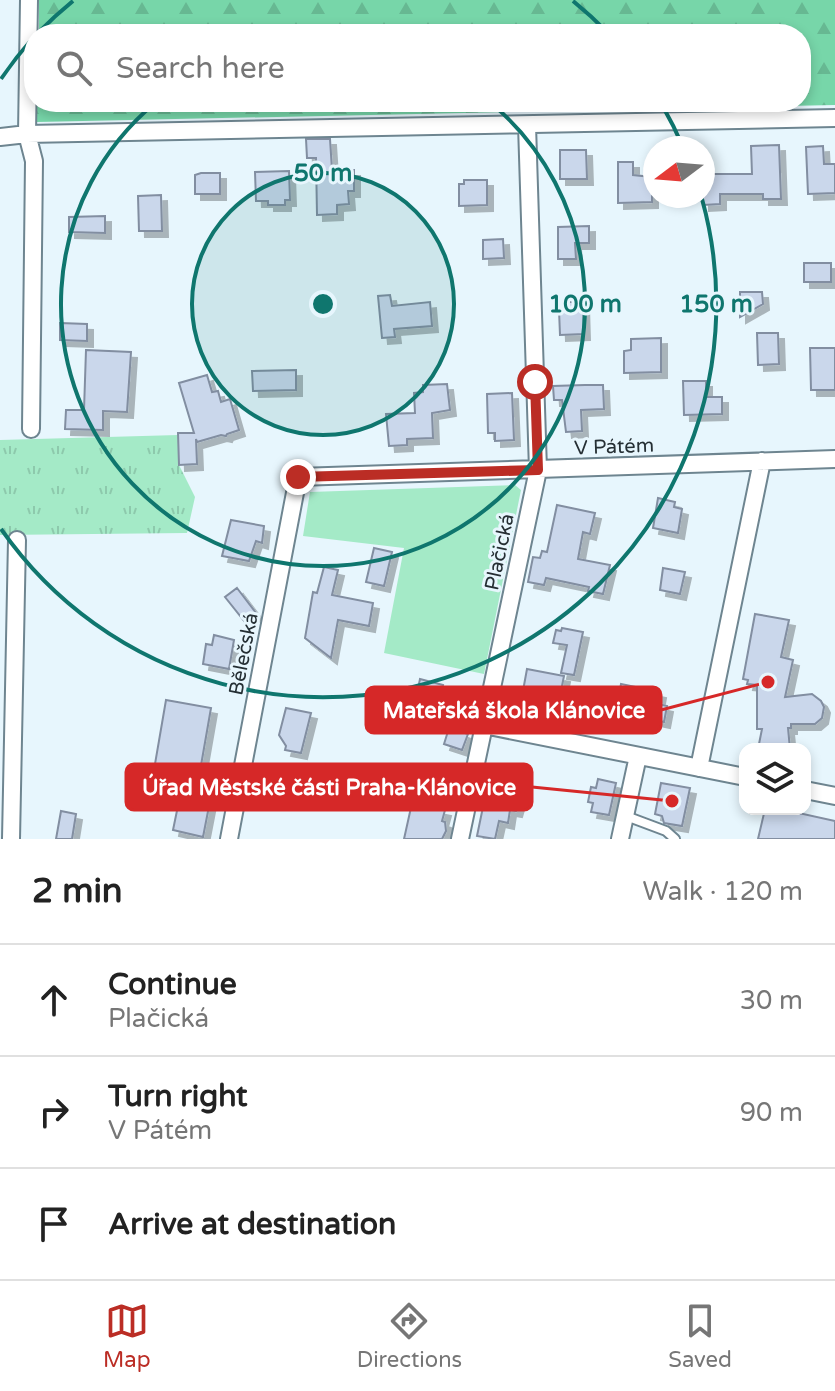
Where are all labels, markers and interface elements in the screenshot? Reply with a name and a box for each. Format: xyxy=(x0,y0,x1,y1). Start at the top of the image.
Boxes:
search box xyxy=(24,24,811,112)
icon: search xyxy=(52,46,96,90)
text: Search here xyxy=(116,50,285,87)
north arrow xyxy=(643,136,715,208)
text: 50 m xyxy=(294,159,352,188)
centre of rings xyxy=(309,290,337,318)
text: 100 m xyxy=(548,290,622,319)
text: 150 m xyxy=(679,290,753,319)
route start xyxy=(517,364,553,400)
street label: V Pátém xyxy=(574,434,654,460)
route end xyxy=(280,459,316,495)
street label: Plačická xyxy=(480,511,520,593)
street label: Bělečská xyxy=(224,611,264,697)
callout: Mateřská škola Klánovice xyxy=(366,687,661,733)
text: Mateřská škola Klánovice xyxy=(383,698,645,724)
map controls xyxy=(739,743,811,815)
button: layers xyxy=(739,743,811,815)
callout: Úřad Městské části Praha-Klánovice xyxy=(126,764,532,810)
text: Úřad Městské části Praha-Klánovice xyxy=(142,773,516,801)
text: 2 min xyxy=(32,871,123,912)
text: Walk · 120 m xyxy=(643,876,803,907)
text: Continue xyxy=(108,966,237,1003)
icon: ahead xyxy=(32,978,76,1022)
text: 30 m xyxy=(740,985,803,1016)
text: Plačická xyxy=(108,1003,209,1034)
text: Turn right xyxy=(108,1078,248,1115)
icon: right xyxy=(32,1090,76,1134)
text: 90 m xyxy=(740,1097,803,1128)
text: V Pátém xyxy=(108,1115,212,1146)
icon: arrive xyxy=(32,1202,76,1246)
text: Arrive at destination xyxy=(108,1206,396,1243)
tab: Map xyxy=(103,1299,151,1373)
tab: Directions xyxy=(357,1299,462,1373)
tab: Saved xyxy=(668,1299,732,1373)

